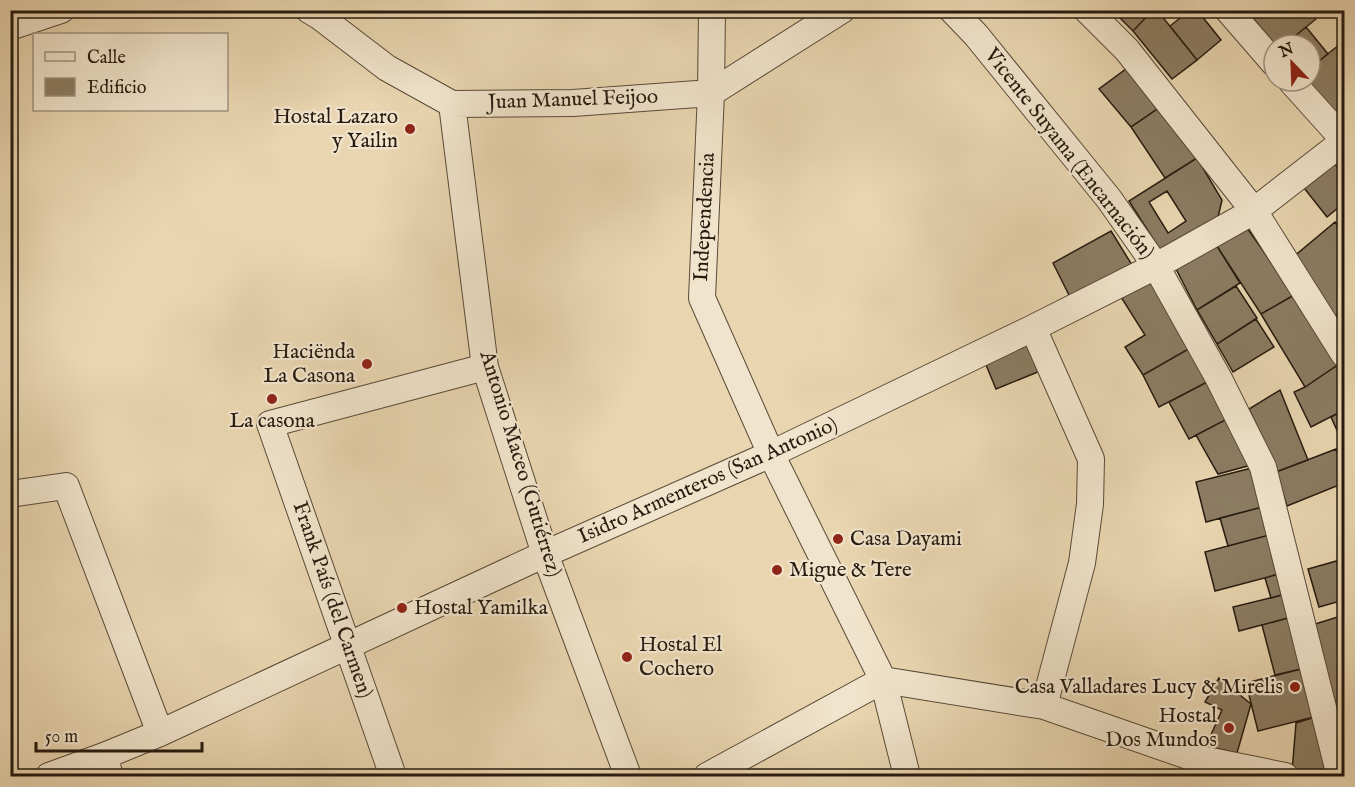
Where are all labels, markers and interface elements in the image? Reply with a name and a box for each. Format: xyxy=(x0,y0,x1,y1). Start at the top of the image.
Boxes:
legend xyxy=(33,33,228,111)
north arrow xyxy=(1262,33,1322,93)
text: N xyxy=(1276,39,1297,63)
street label: Vicente Suyama (Encarnación) xyxy=(977,42,1160,265)
text: Calle xyxy=(87,47,126,70)
text: Edificio xyxy=(87,77,147,100)
street label: Juan Manuel Feijoo xyxy=(485,84,659,117)
place label: Hostal Lazaro y Yailin xyxy=(273,104,398,155)
marker: Hostal Lazaro y Yailin xyxy=(403,122,417,136)
street label: Independencia xyxy=(688,151,722,282)
place label: Haciënda La Casona xyxy=(263,339,356,390)
street label: Antonio Maceo (Gutiérrez) xyxy=(472,347,567,580)
marker: Haciënda La Casona xyxy=(360,357,374,371)
marker: La casona xyxy=(265,392,279,406)
place label: La casona xyxy=(229,408,316,435)
street label: Isidro Armenteros (San Antonio) xyxy=(574,411,842,551)
street label: Frank País (del Carmen) xyxy=(286,498,378,702)
place label: Casa Dayami xyxy=(850,526,962,553)
marker: Casa Dayami xyxy=(831,532,845,546)
place label: Migue & Tere xyxy=(789,557,912,584)
marker: Migue & Tere xyxy=(770,563,784,577)
place label: Hostal Yamilka xyxy=(414,595,549,622)
marker: Hostal Yamilka xyxy=(395,601,409,615)
place label: Hostal El Cochero xyxy=(639,632,723,683)
marker: Hostal El Cochero xyxy=(620,650,634,664)
place label: Casa Valladares Lucy & Mirelis xyxy=(1015,674,1283,701)
marker: Casa Valladares Lucy & Mirelis xyxy=(1288,680,1302,694)
place label: Hostal Dos Mundos xyxy=(1105,703,1217,754)
scale bar xyxy=(36,715,202,753)
marker: Hostal Dos Mundos xyxy=(1222,721,1236,735)
text: 50 m xyxy=(45,726,78,749)

